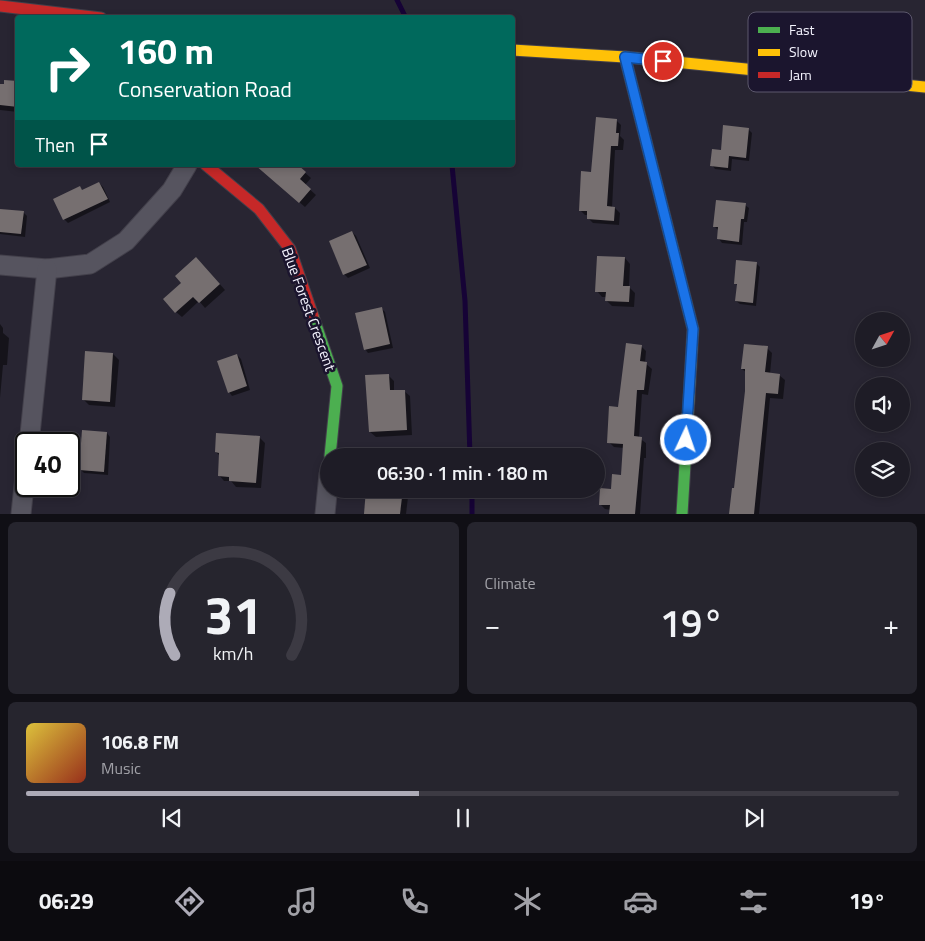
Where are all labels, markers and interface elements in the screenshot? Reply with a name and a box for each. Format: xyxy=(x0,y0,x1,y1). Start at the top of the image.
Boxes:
legend xyxy=(748,12,912,92)
text: Fast xyxy=(789,19,814,40)
text: 160 m xyxy=(118,24,214,78)
icon: right xyxy=(35,35,100,100)
pin xyxy=(642,40,684,82)
text: Slow xyxy=(789,41,818,62)
icon: arrive xyxy=(649,47,677,75)
text: Jam xyxy=(789,64,812,85)
text: Conservation Road xyxy=(118,72,292,106)
text: Then xyxy=(35,130,75,159)
icon: arrive xyxy=(85,130,113,158)
street label: Blue Forest Crescent xyxy=(276,244,342,375)
north arrow xyxy=(855,312,910,368)
map controls xyxy=(855,312,910,497)
button: sound xyxy=(855,377,910,432)
position arrow xyxy=(659,413,711,465)
speed limit sign: 40 xyxy=(15,432,80,497)
button: layers xyxy=(855,442,910,497)
text: 06:30 · 1 min · 180 m xyxy=(377,458,548,487)
text: Climate xyxy=(485,571,536,595)
text: 31 xyxy=(204,575,262,654)
text: 19° xyxy=(660,594,724,652)
text: − xyxy=(485,603,500,646)
text: + xyxy=(883,603,899,646)
text: km/h xyxy=(213,640,253,667)
text: 106.8 FM xyxy=(101,727,179,756)
text: Music xyxy=(101,756,141,780)
icon: previous xyxy=(158,804,186,832)
icon: pause xyxy=(449,804,477,832)
icon: next xyxy=(740,804,768,832)
text: 06:29 xyxy=(39,884,94,918)
icon: directions xyxy=(172,884,207,919)
icon: music xyxy=(285,884,320,919)
icon: phone xyxy=(397,884,432,919)
icon: climate xyxy=(510,884,545,919)
icon: car xyxy=(623,884,658,919)
icon: filters xyxy=(736,884,771,919)
text: 19° xyxy=(849,884,886,918)

